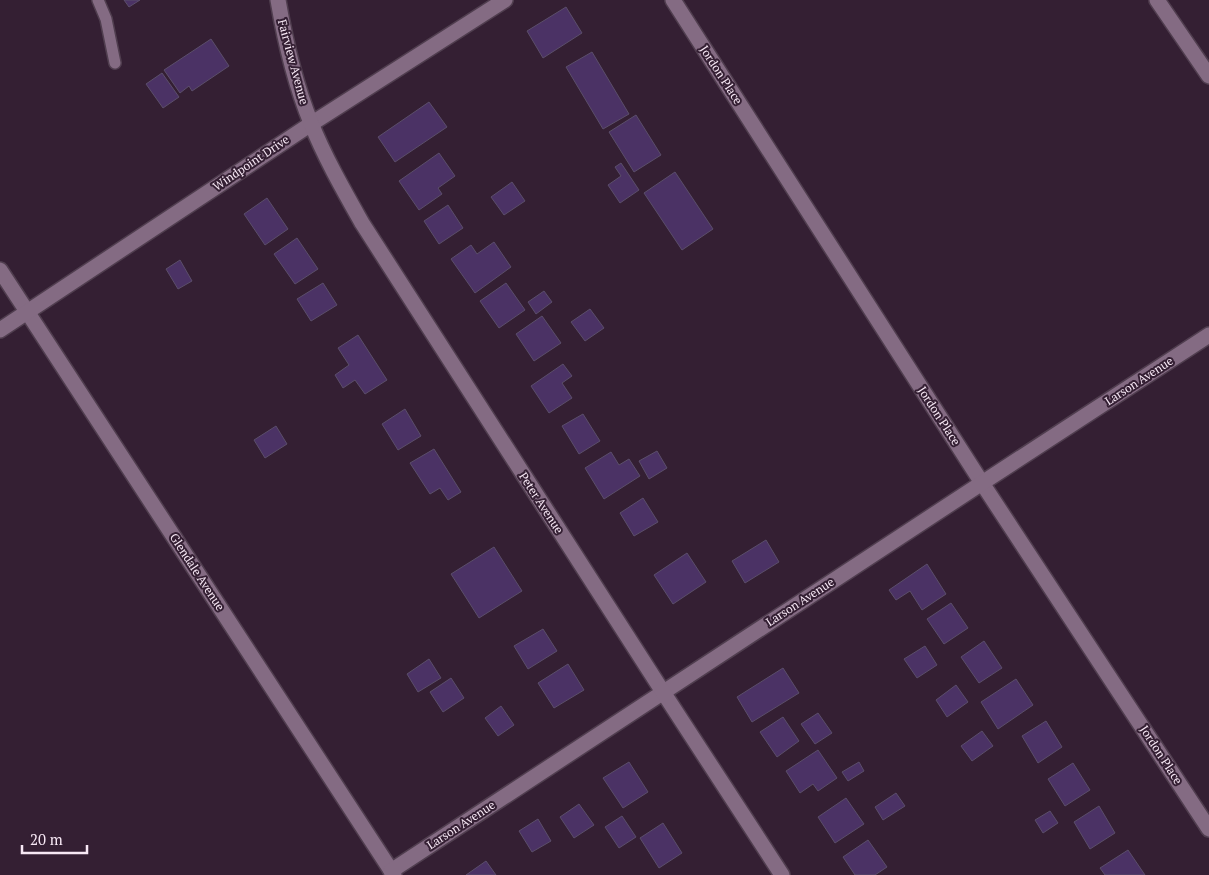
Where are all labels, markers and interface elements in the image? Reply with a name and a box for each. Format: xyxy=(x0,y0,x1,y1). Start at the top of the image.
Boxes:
street label: Fairview Avenue xyxy=(275,18,312,106)
street label: Jordon Place xyxy=(697,43,746,107)
street label: Windpoint Drive xyxy=(210,132,292,194)
street label: Larson Avenue xyxy=(1102,353,1176,408)
street label: Jordon Place xyxy=(915,384,964,448)
street label: Peter Avenue xyxy=(516,469,567,536)
street label: Glendale Avenue xyxy=(167,530,228,613)
street label: Larson Avenue xyxy=(763,574,837,629)
street label: Jordon Place xyxy=(1137,723,1186,787)
street label: Larson Avenue xyxy=(424,797,498,852)
scale bar xyxy=(22,822,88,854)
text: 20 m xyxy=(30,829,63,849)

